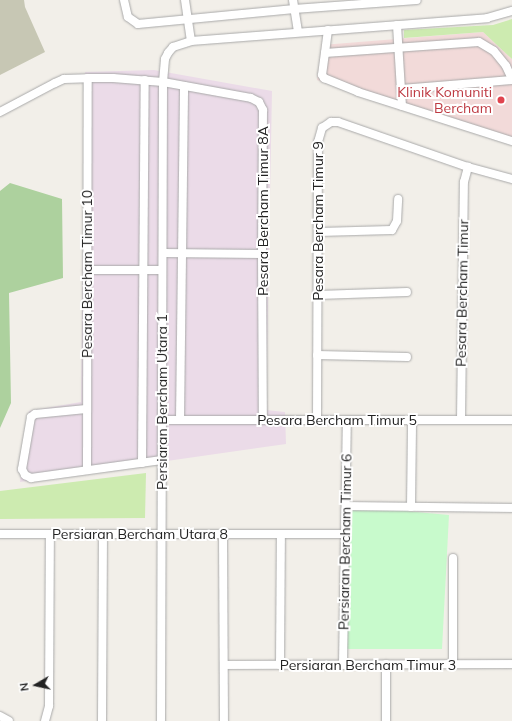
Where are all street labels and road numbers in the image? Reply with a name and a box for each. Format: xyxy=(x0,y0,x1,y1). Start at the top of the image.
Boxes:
street label: Pesara Bercham Timur 8A xyxy=(255,126,271,296)
street label: Pesara Bercham Timur 9 xyxy=(310,141,326,301)
street label: Pesara Bercham Timur 10 xyxy=(79,190,95,358)
street label: Pesara Bercham Timur xyxy=(452,219,472,367)
street label: Persiaran Bercham Utara 1 xyxy=(154,314,170,490)
street label: Pesara Bercham Timur 5 xyxy=(257,412,417,428)
street label: Persiaran Bercham Timur 6 xyxy=(335,454,355,630)
street label: Persiaran Bercham Utara 8 xyxy=(52,526,228,542)
street label: Persiaran Bercham Timur 3 xyxy=(280,657,456,673)

